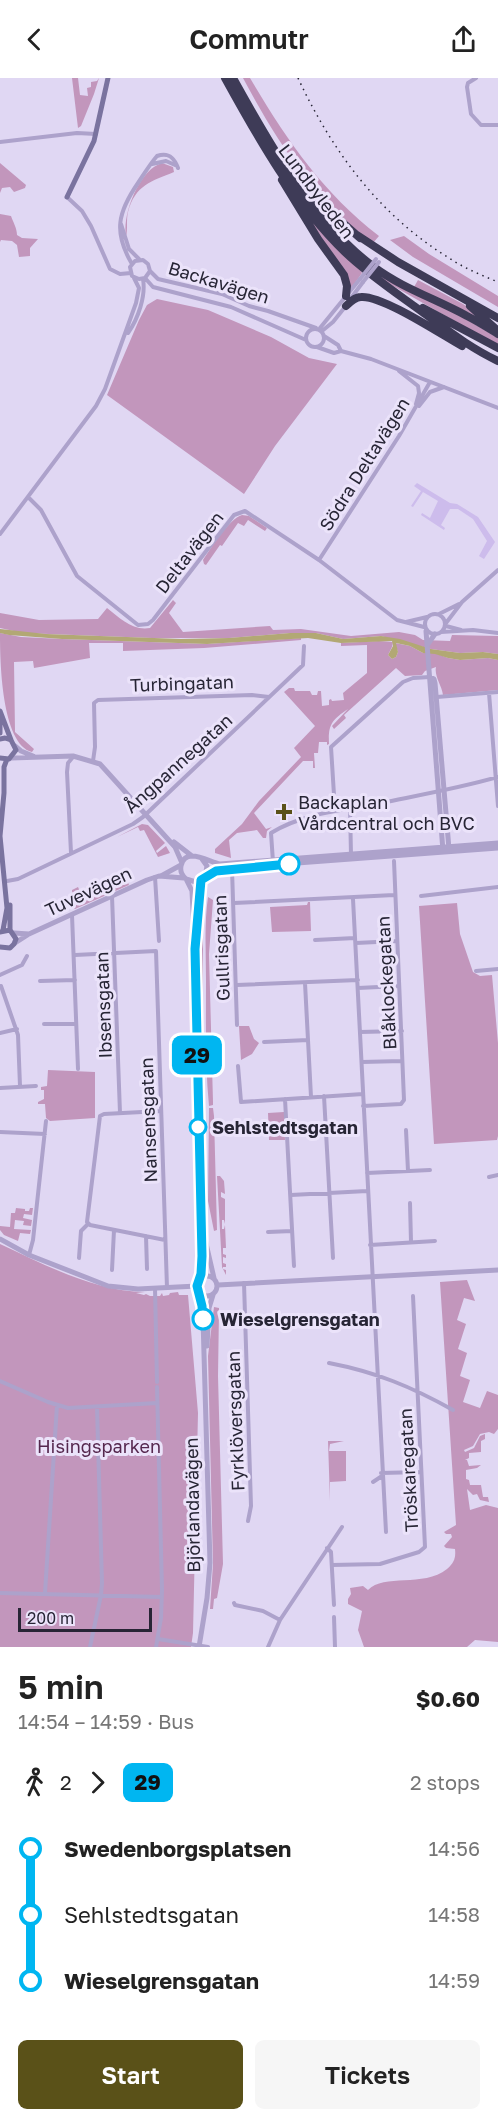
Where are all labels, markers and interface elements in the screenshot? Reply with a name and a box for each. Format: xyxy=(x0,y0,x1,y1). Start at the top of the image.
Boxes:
icon: back xyxy=(18,23,51,56)
text: Commutr xyxy=(189,23,309,55)
icon: share xyxy=(447,23,480,56)
street label: Lundbyleden xyxy=(274,140,360,242)
street label: Backavägen xyxy=(166,256,272,308)
street label: Södra Deltavägen xyxy=(314,393,414,535)
street label: Deltavägen xyxy=(150,507,228,597)
street label: Turbingatan xyxy=(130,670,234,696)
street label: Ångpannegatan xyxy=(120,709,236,817)
place label: Backaplan Vårdcentral och BVC xyxy=(298,791,475,834)
marker: Backaplan Vårdcentral och BVC xyxy=(275,803,293,821)
unlabelled marker xyxy=(278,853,300,875)
street label: Tuvevägen xyxy=(41,861,135,921)
street label: Gullrisgatan xyxy=(208,895,234,1001)
street label: Blåklockegatan xyxy=(372,915,400,1051)
street label: Ibsensgatan xyxy=(90,951,116,1059)
line badge: 29 xyxy=(170,1036,224,1074)
text: 29 xyxy=(184,1042,210,1068)
street label: Nansensgatan xyxy=(135,1057,161,1183)
place label: Sehlstedtsgatan xyxy=(212,1116,358,1138)
marker: Sehlstedtsgatan xyxy=(189,1118,207,1136)
marker: Wieselgrensgatan xyxy=(192,1308,214,1330)
place label: Wieselgrensgatan xyxy=(220,1308,380,1330)
street label: Fyrklöversgatan xyxy=(222,1351,248,1491)
street label: Tröskaregatan xyxy=(394,1408,422,1532)
park label: Hisingsparken xyxy=(37,1435,161,1457)
street label: Björlandavägen xyxy=(180,1437,204,1573)
scale bar xyxy=(18,1605,152,1632)
text: 200 m xyxy=(27,1608,74,1628)
text: 5 min xyxy=(18,1667,104,1706)
text: $0.60 xyxy=(416,1685,480,1712)
text: 14:54 – 14:59 · Bus xyxy=(18,1709,194,1733)
icon: walk xyxy=(18,1766,51,1799)
icon: forward xyxy=(81,1766,114,1799)
text: 29 xyxy=(135,1769,161,1795)
text: 2 xyxy=(60,1770,72,1794)
text: 2 stops xyxy=(410,1770,480,1794)
text: Swedenborgsplatsen xyxy=(64,1835,291,1862)
text: 14:56 xyxy=(428,1836,480,1860)
text: Sehlstedtsgatan xyxy=(64,1901,239,1928)
text: 14:58 xyxy=(428,1902,480,1926)
text: Wieselgrensgatan xyxy=(64,1967,259,1994)
text: 14:59 xyxy=(428,1968,480,1992)
button: Start xyxy=(18,2040,243,2109)
button: Tickets xyxy=(255,2040,480,2109)

